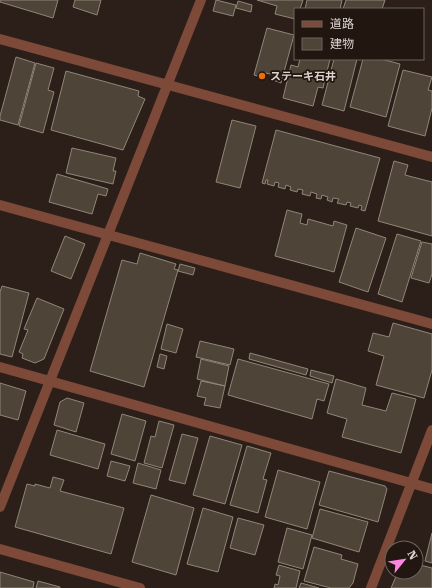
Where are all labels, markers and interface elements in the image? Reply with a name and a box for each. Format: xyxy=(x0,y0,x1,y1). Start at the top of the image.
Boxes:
legend xyxy=(294,8,424,60)
text: 道路 xyxy=(330,17,354,31)
text: 建物 xyxy=(330,37,354,51)
place label: ステーキ石井 xyxy=(270,70,336,83)
marker: ステーキ石井 xyxy=(257,71,267,81)
north arrow xyxy=(384,540,424,580)
text: N xyxy=(404,548,420,563)

